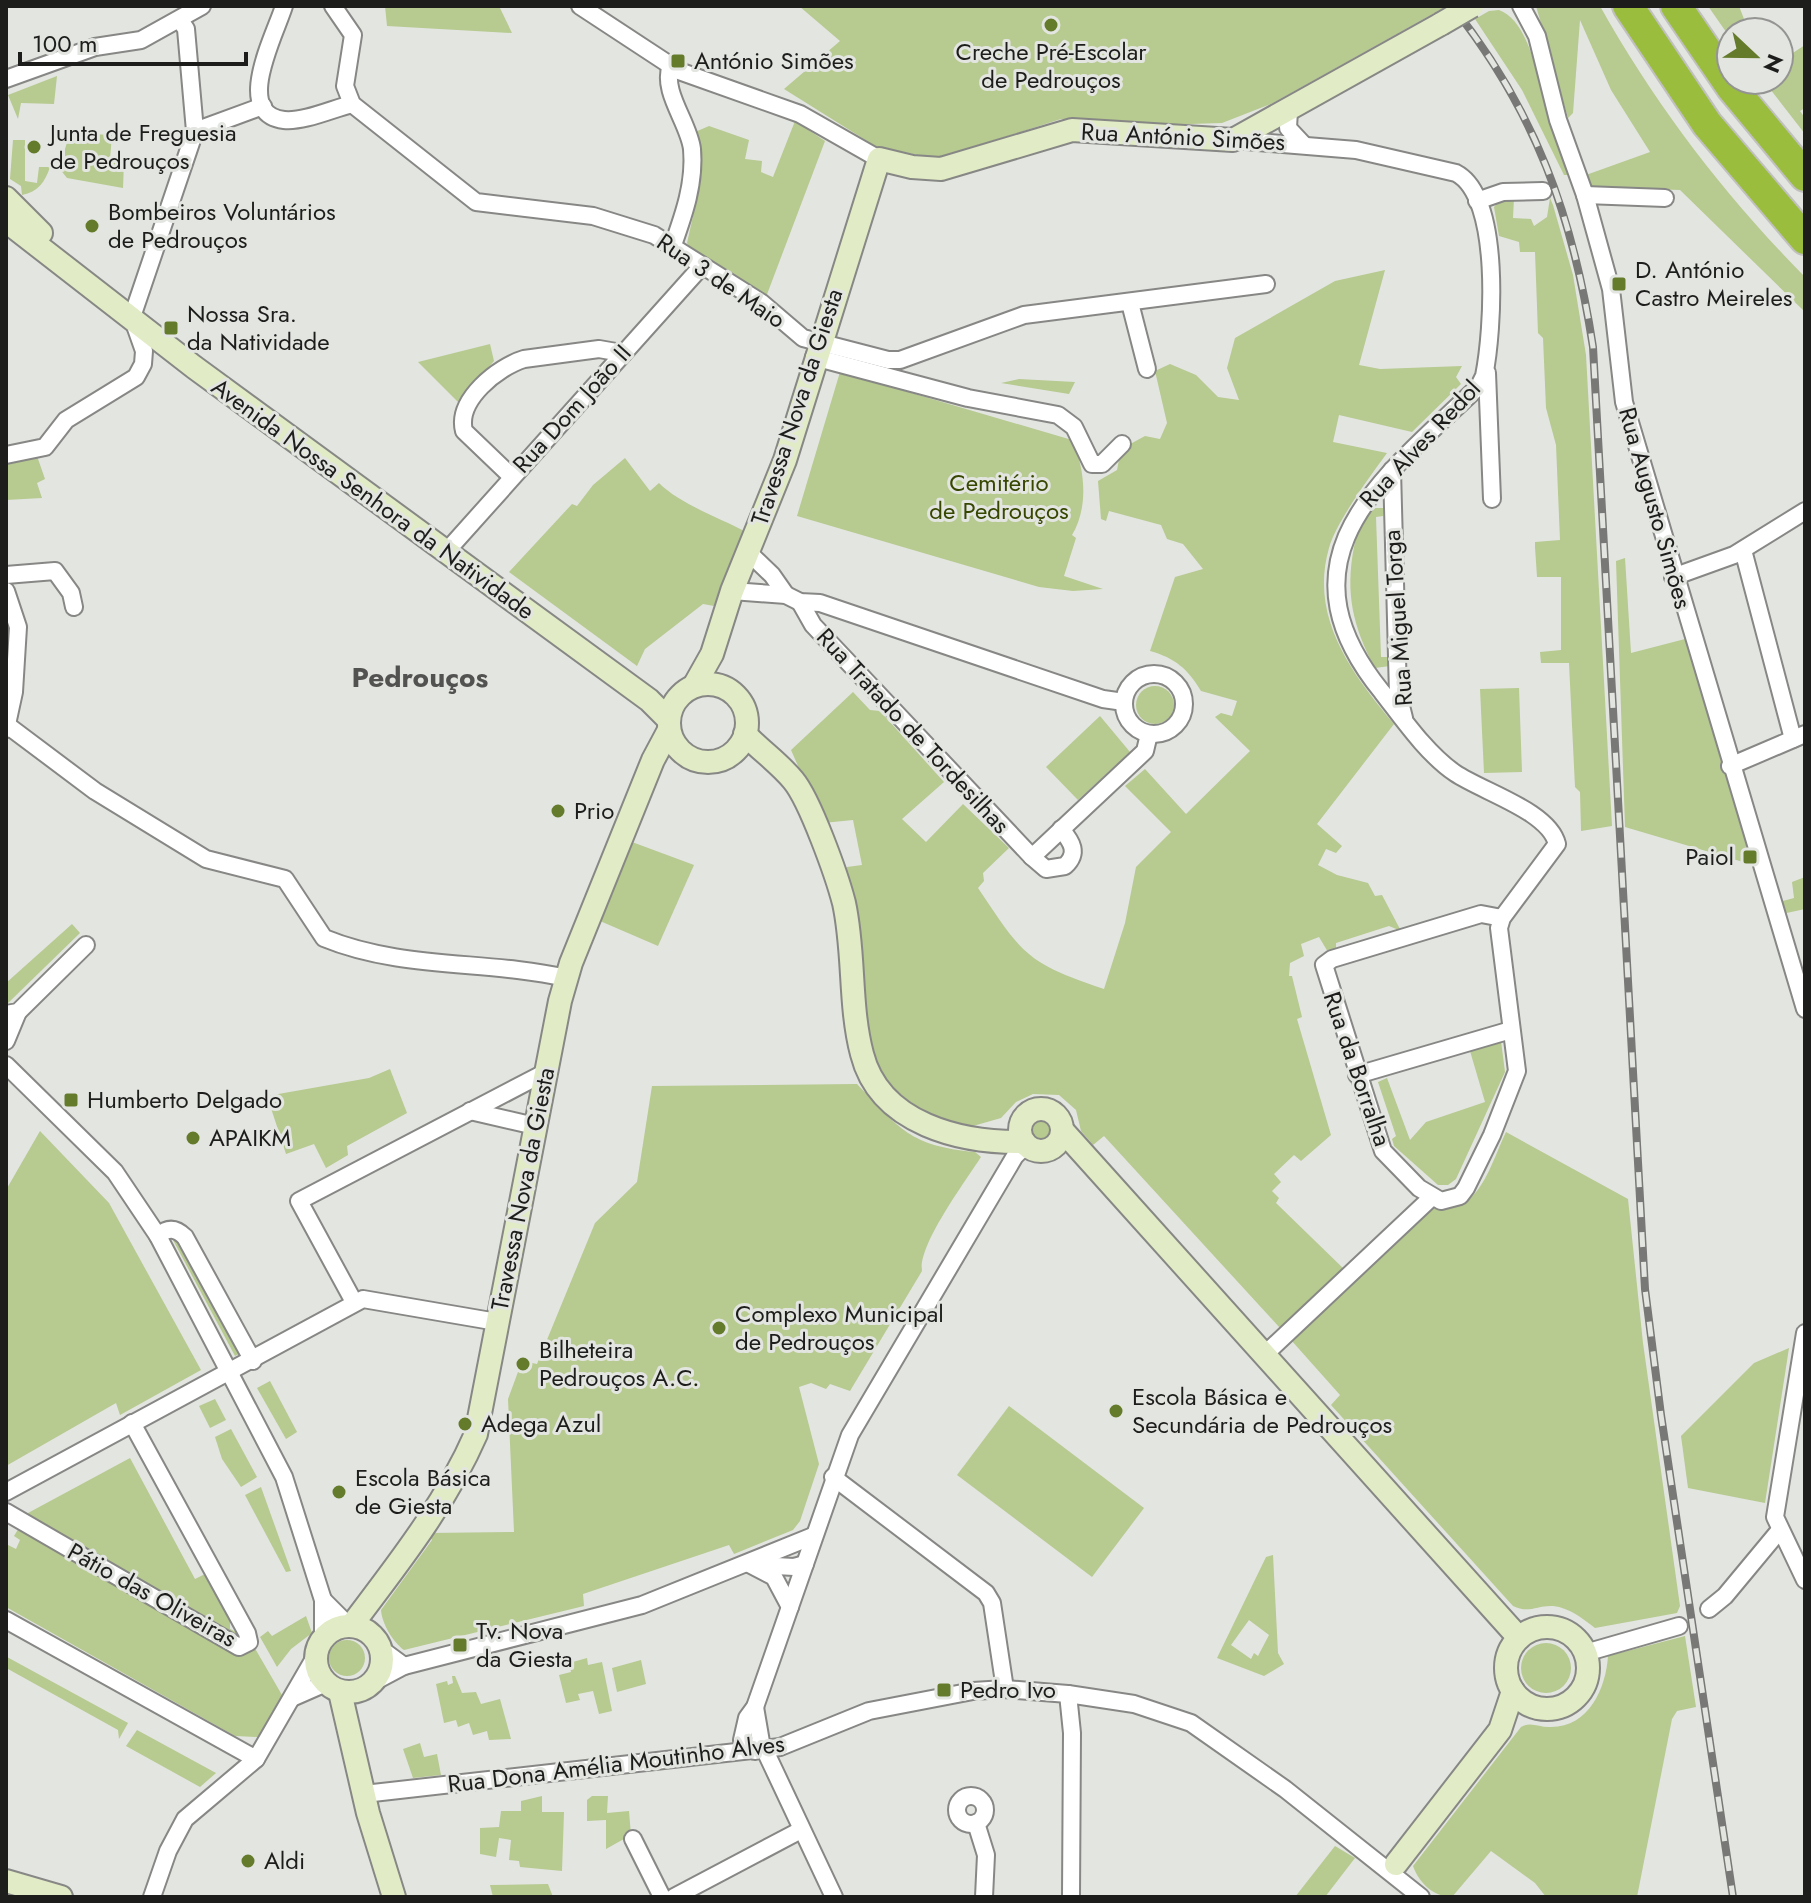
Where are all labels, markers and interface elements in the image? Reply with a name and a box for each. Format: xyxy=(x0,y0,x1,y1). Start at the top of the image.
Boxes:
scale bar xyxy=(20,16,246,66)
marker: Creche Pré-Escolar de Pedrouços xyxy=(1042,16,1060,34)
north arrow xyxy=(1715,16,1795,96)
text: 100 m xyxy=(32,26,98,61)
place label: Creche Pré-Escolar de Pedrouços xyxy=(956,34,1147,97)
place label: António Simões xyxy=(694,43,854,78)
text: N xyxy=(1755,49,1792,78)
marker: António Simões xyxy=(669,52,687,70)
street label: Rua António Simões xyxy=(1080,114,1286,159)
place label: Junta de Freguesia de Pedrouços xyxy=(47,115,237,178)
marker: Junta de Freguesia de Pedrouços xyxy=(25,138,43,156)
place label: Bombeiros Voluntários de Pedrouços xyxy=(108,194,336,257)
marker: Bombeiros Voluntários de Pedrouços xyxy=(83,217,101,235)
street label: Rua 3 de Maio xyxy=(650,225,793,337)
place label: D. António Castro Meireles xyxy=(1635,252,1792,315)
marker: D. António Castro Meireles xyxy=(1610,275,1628,293)
street label: Travessa Nova da Giesta xyxy=(742,284,851,530)
place label: Nossa Sra. da Natividade xyxy=(187,296,330,359)
marker: Nossa Sra. da Natividade xyxy=(162,319,180,337)
street label: Rua Dom João II xyxy=(504,336,639,481)
street label: Avenida Nossa Senhora da Natividade xyxy=(205,369,542,628)
street label: Rua Alves Redol xyxy=(1351,372,1488,515)
street label: Rua Augusto Simões xyxy=(1610,403,1701,613)
park label: Cemitério de Pedrouços xyxy=(929,465,1069,528)
street label: Rua Miguel Torga xyxy=(1374,529,1421,707)
street label: Rua Tratado de Tordesilhas xyxy=(809,620,1018,841)
district label: Pedrouços xyxy=(352,657,489,698)
place label: Prio xyxy=(574,793,614,828)
marker: Prio xyxy=(549,802,567,820)
place label: Paiol xyxy=(1685,839,1734,874)
marker: Paiol xyxy=(1741,848,1759,866)
street label: Rua da Borralha xyxy=(1315,987,1400,1151)
street label: Travessa Nova da Giesta xyxy=(482,1064,563,1313)
place label: Humberto Delgado xyxy=(87,1082,282,1117)
marker: Humberto Delgado xyxy=(62,1091,80,1109)
place label: APAIKM xyxy=(209,1120,291,1155)
marker: APAIKM xyxy=(184,1129,202,1147)
place label: Complexo Municipal de Pedrouços xyxy=(735,1296,944,1359)
marker: Complexo Municipal de Pedrouços xyxy=(710,1319,728,1337)
place label: Bilheteira Pedrouços A.C. xyxy=(539,1332,700,1395)
marker: Bilheteira Pedrouços A.C. xyxy=(514,1355,532,1373)
place label: Escola Básica e Secundária de Pedrouços xyxy=(1132,1379,1392,1442)
marker: Escola Básica e Secundária de Pedrouços xyxy=(1107,1402,1125,1420)
place label: Adega Azul xyxy=(481,1406,601,1441)
marker: Adega Azul xyxy=(456,1415,474,1433)
place label: Escola Básica de Giesta xyxy=(355,1460,491,1523)
marker: Escola Básica de Giesta xyxy=(330,1483,348,1501)
street label: Pátio das Oliveiras xyxy=(61,1534,243,1655)
place label: Tv. Nova da Giesta xyxy=(476,1613,573,1676)
marker: Tv. Nova da Giesta xyxy=(451,1636,469,1654)
place label: Pedro Ivo xyxy=(960,1672,1056,1707)
marker: Pedro Ivo xyxy=(935,1681,953,1699)
street label: Rua Dona Amélia Moutinho Alves xyxy=(445,1725,786,1802)
place label: Aldi xyxy=(264,1843,305,1878)
marker: Aldi xyxy=(239,1852,257,1870)

